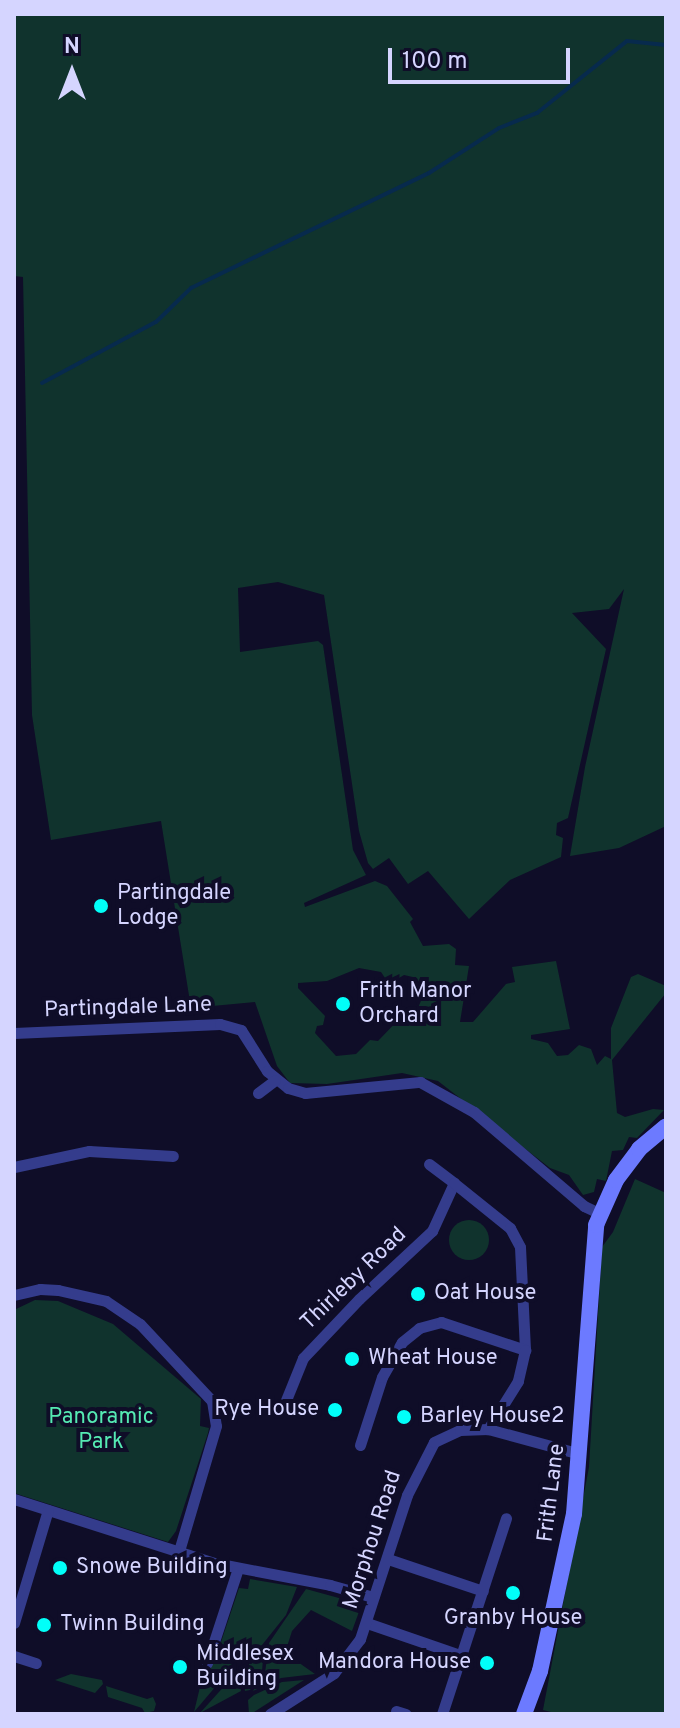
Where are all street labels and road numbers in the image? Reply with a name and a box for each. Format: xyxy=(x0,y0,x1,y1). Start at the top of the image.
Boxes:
street label: Partingdale Lane xyxy=(44,992,212,1024)
street label: Thirleby Road xyxy=(296,1222,412,1336)
street label: Frith Lane xyxy=(533,1442,571,1544)
street label: Morphou Road xyxy=(338,1467,408,1613)

